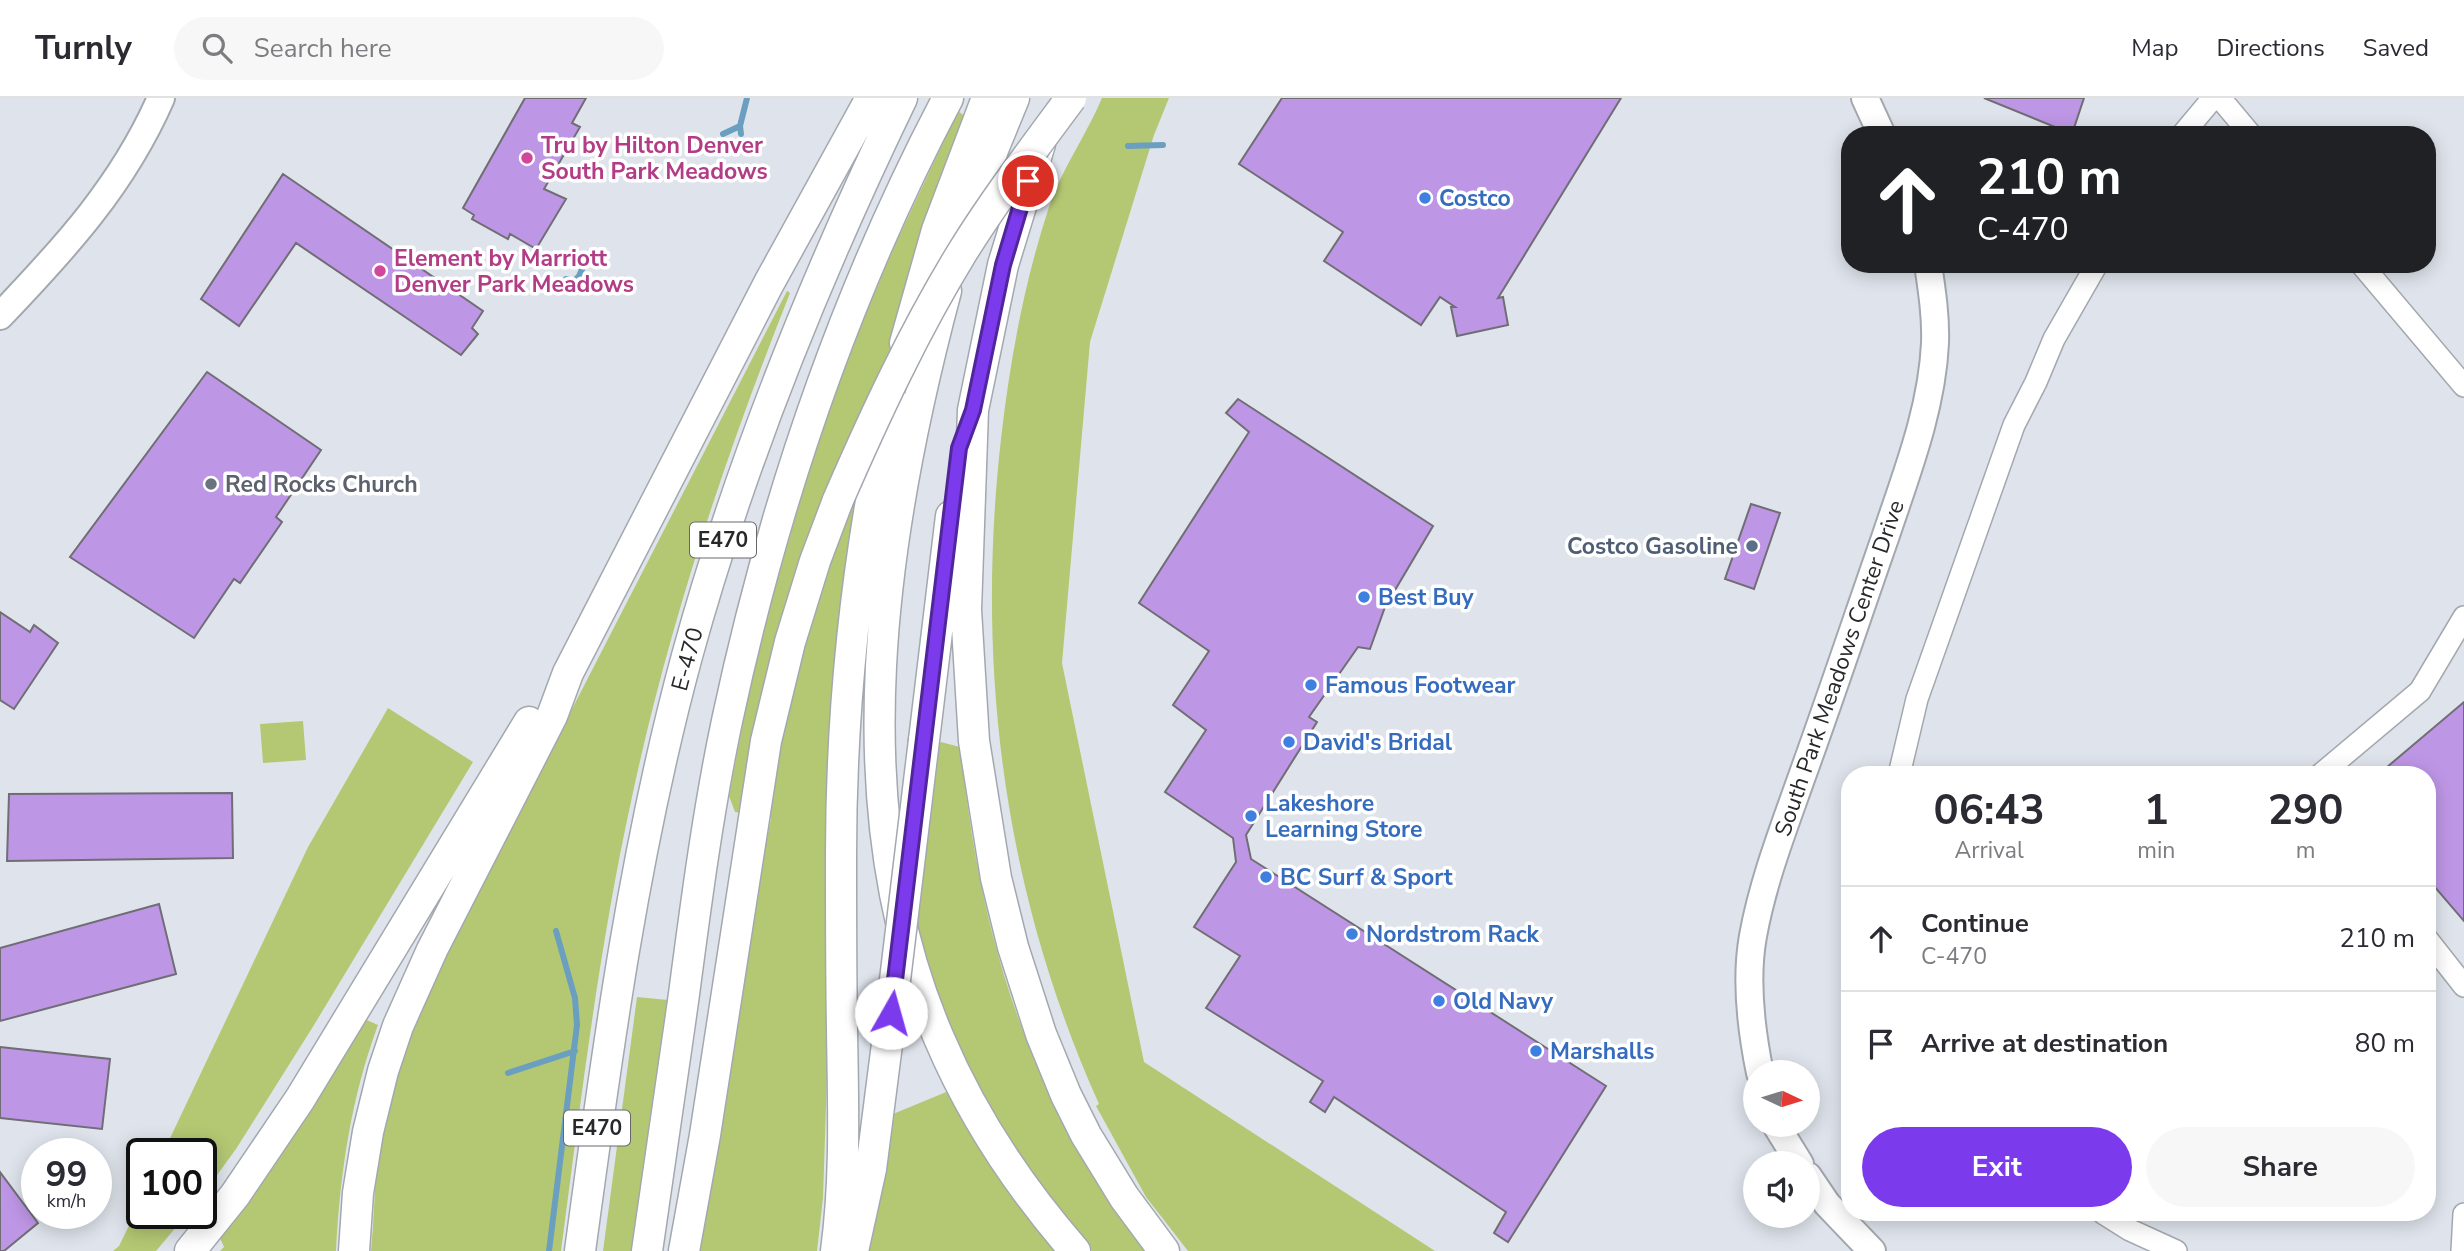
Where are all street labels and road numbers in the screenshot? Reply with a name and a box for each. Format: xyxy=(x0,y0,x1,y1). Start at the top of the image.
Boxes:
street label: South Park Meadows Center Drive xyxy=(1767,496,1912,840)
road number: E470 xyxy=(690,522,756,558)
street label: E-470 xyxy=(664,624,711,694)
road number: E470 xyxy=(564,1110,630,1146)

